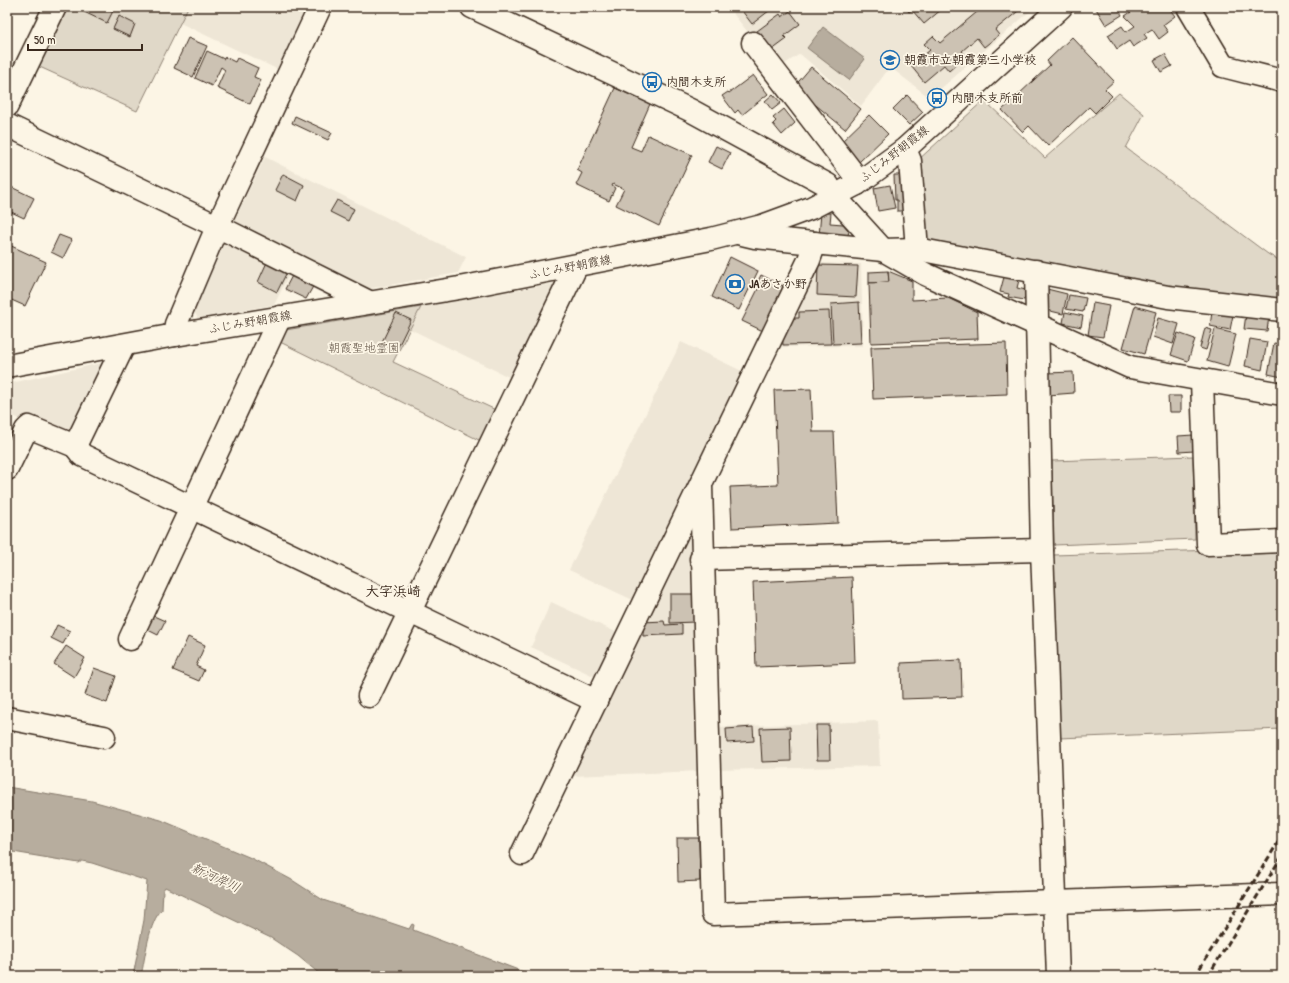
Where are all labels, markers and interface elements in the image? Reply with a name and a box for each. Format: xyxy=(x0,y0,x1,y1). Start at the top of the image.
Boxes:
scale bar xyxy=(28,26,142,52)
text: 50 m xyxy=(34,31,55,48)
school or university icon: 朝霞市立朝霞第三小学校 xyxy=(879,49,901,71)
place label: 朝霞市立朝霞第三小学校 xyxy=(904,51,1036,68)
bus stop icon: 内間木支所 xyxy=(641,71,663,93)
place label: 内間木支所 xyxy=(666,73,727,90)
bus stop icon: 内間木支所前 xyxy=(926,87,948,109)
place label: 内間木支所前 xyxy=(951,89,1023,106)
street label: ふじみ野朝霞線 xyxy=(855,121,932,186)
street label: ふじみ野朝霞線 xyxy=(527,250,613,283)
bank icon: JAあさか野 xyxy=(724,273,746,295)
place label: JAあさか野 xyxy=(749,275,807,292)
street label: ふじみ野朝霞線 xyxy=(207,306,293,337)
park label: 朝霞聖地霊園 xyxy=(328,339,400,356)
district label: 大字浜崎 xyxy=(365,581,421,600)
water label: 新河岸川 xyxy=(189,858,243,896)

